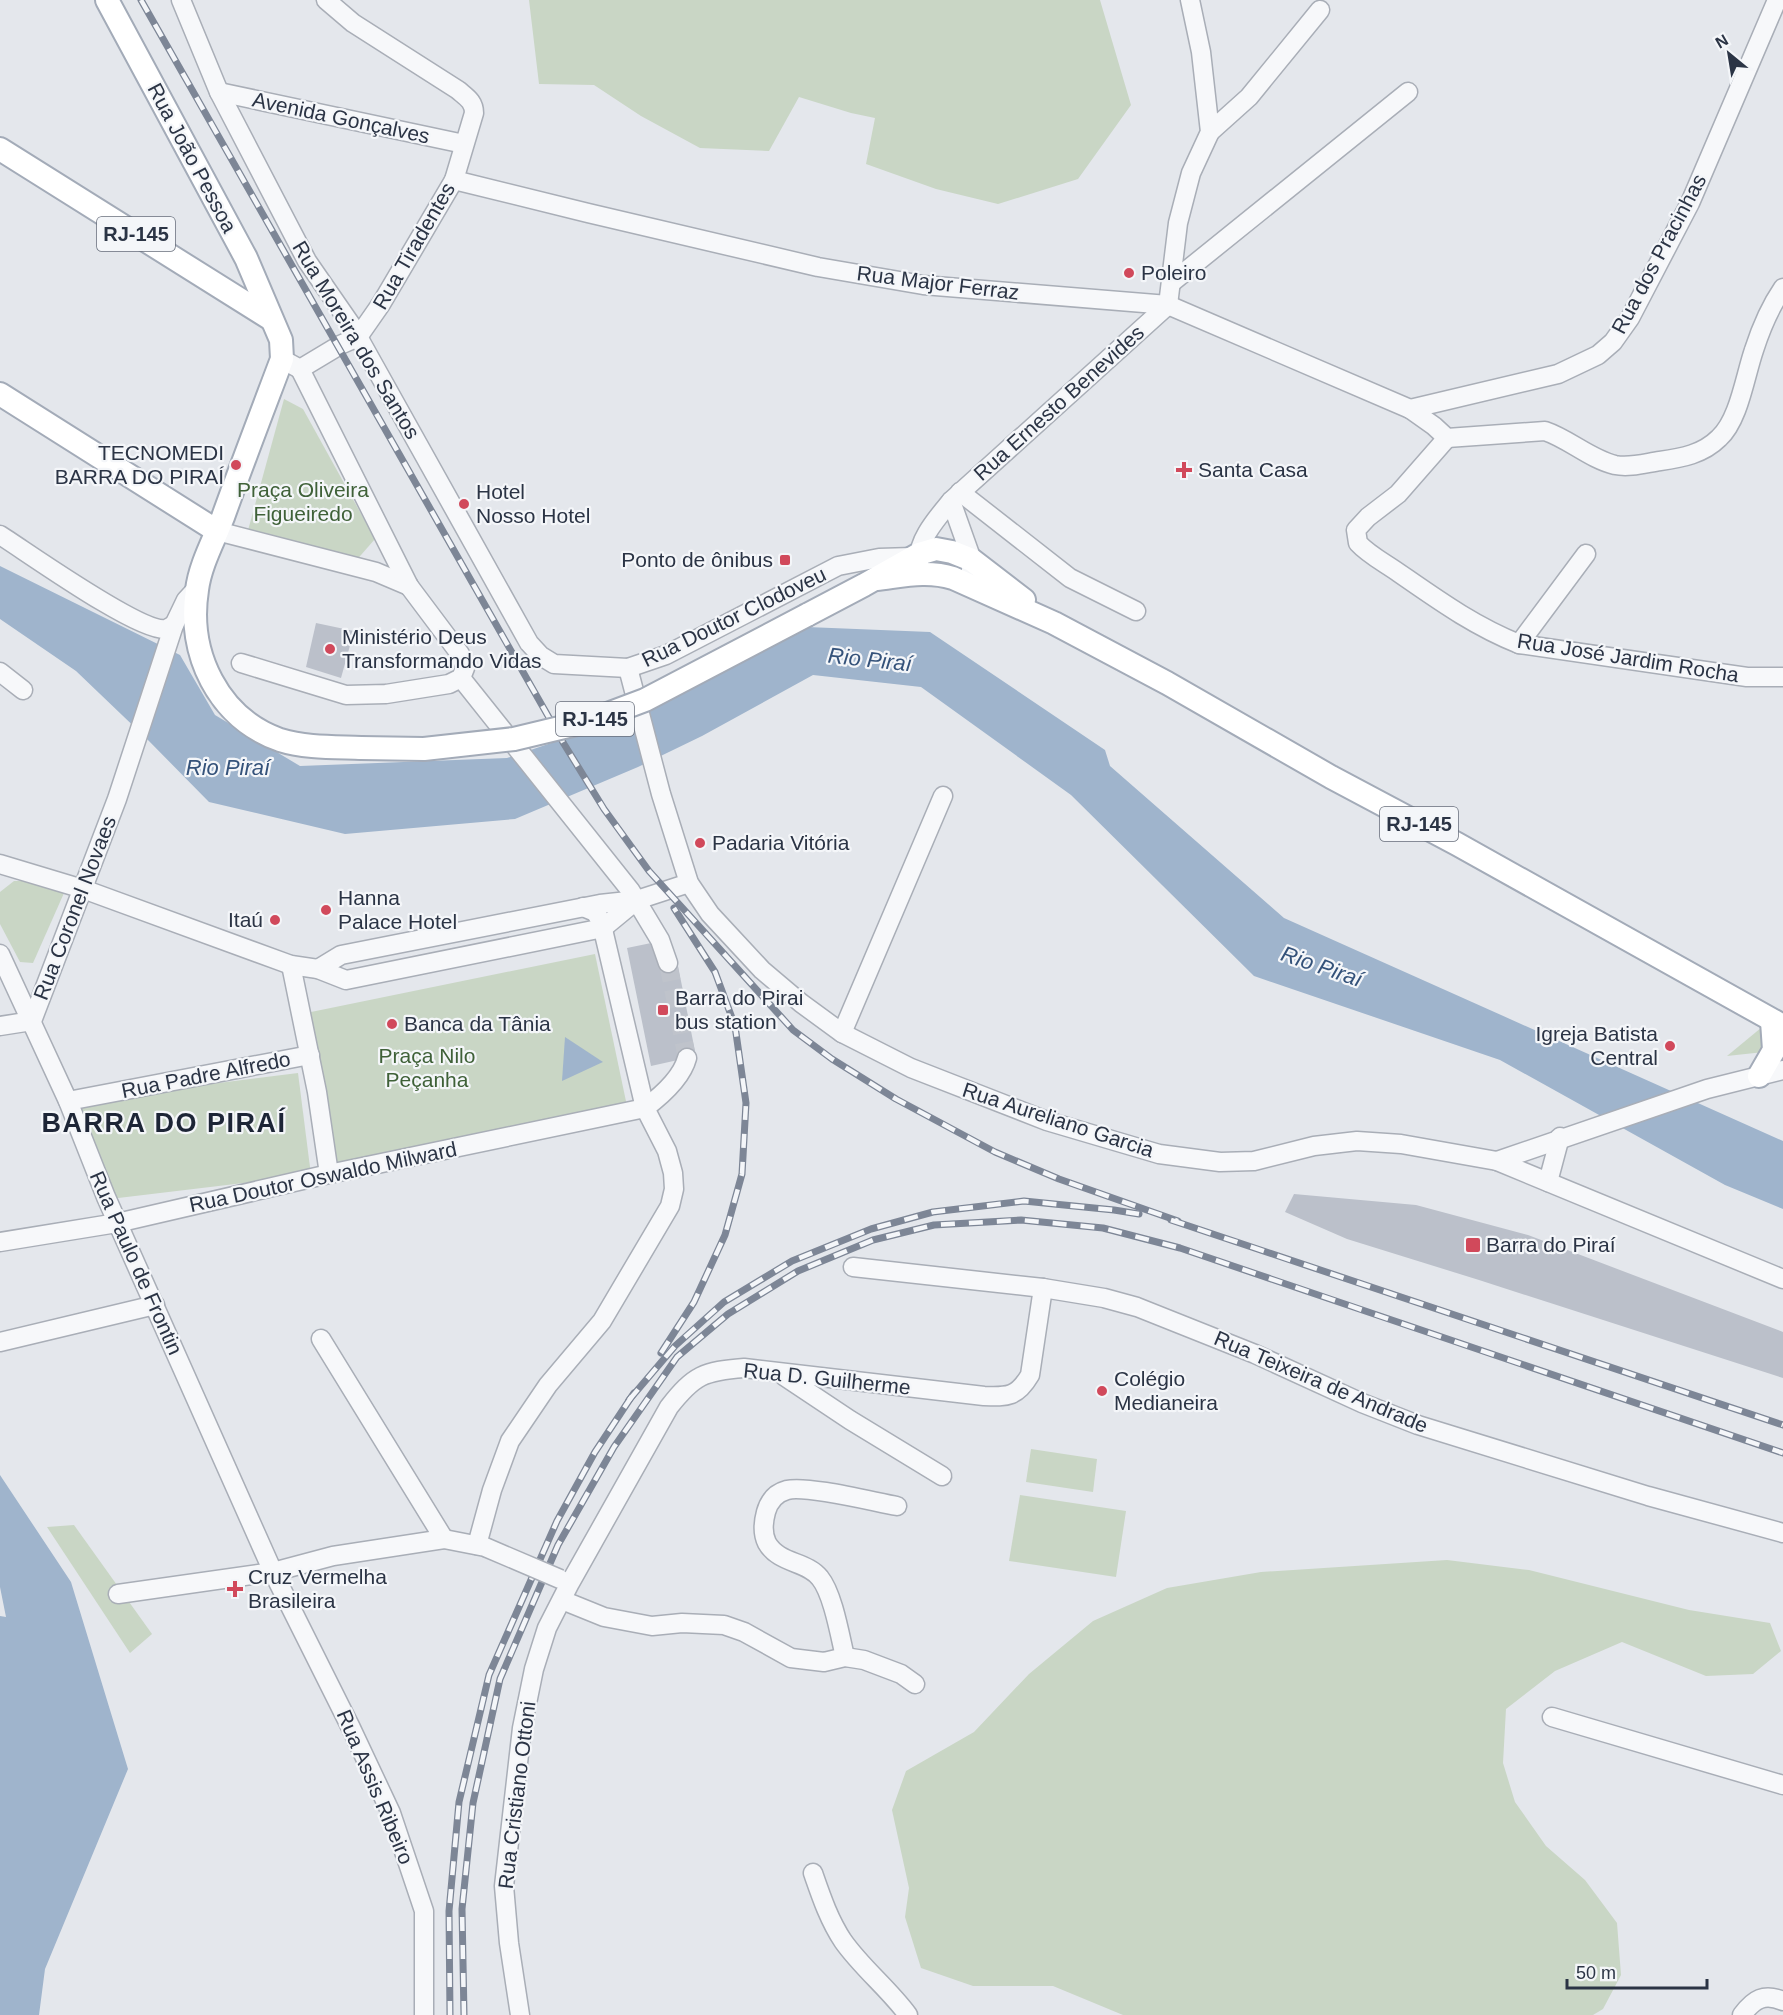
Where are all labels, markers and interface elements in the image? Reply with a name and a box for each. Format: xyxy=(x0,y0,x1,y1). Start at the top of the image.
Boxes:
north arrow xyxy=(1699,24,1759,84)
text: N xyxy=(1712,31,1731,52)
street label: Rua João Pessoa xyxy=(143,79,242,237)
street label: Avenida Gonçalves xyxy=(250,87,432,148)
street label: Rua dos Pracinhas xyxy=(1607,170,1710,337)
street label: Rua Tiradentes xyxy=(368,178,459,313)
road number: RJ-145 xyxy=(97,217,175,251)
street label: Rua Moreira dos Santos xyxy=(288,237,425,443)
street label: Rua Major Ferraz xyxy=(856,261,1021,304)
place label: Poleiro xyxy=(1141,261,1206,284)
marker: Poleiro xyxy=(1122,266,1136,280)
street label: Rua Ernesto Benevides xyxy=(969,320,1148,485)
place label: TECNOMEDI BARRA DO PIRAÍ xyxy=(55,441,224,488)
marker: TECNOMEDI BARRA DO PIRAÍ xyxy=(229,458,243,472)
place label: Santa Casa xyxy=(1198,458,1308,481)
marker: Santa Casa xyxy=(1175,461,1193,479)
park label: Praça Oliveira Figueiredo xyxy=(237,478,369,525)
place label: Hotel Nosso Hotel xyxy=(476,480,590,527)
marker: Hotel Nosso Hotel xyxy=(457,497,471,511)
place label: Ponto de ônibus xyxy=(621,548,773,571)
marker: Ponto de ônibus xyxy=(778,553,792,567)
street label: Rua Doutor Clodoveu xyxy=(638,562,830,671)
place label: Ministério Deus Transformando Vidas xyxy=(342,625,542,672)
street label: Rua José Jardim Rocha xyxy=(1516,629,1741,686)
marker: Ministério Deus Transformando Vidas xyxy=(323,642,337,656)
water label: Rio Piraí xyxy=(827,643,915,677)
road number: RJ-145 xyxy=(556,702,634,736)
water label: Rio Piraí xyxy=(186,755,272,780)
road number: RJ-145 xyxy=(1380,807,1458,841)
street label: Rua Coronel Novaes xyxy=(29,813,120,1003)
place label: Padaria Vitória xyxy=(712,831,850,854)
marker: Padaria Vitória xyxy=(693,836,707,850)
place label: Hanna Palace Hotel xyxy=(338,886,457,933)
marker: Hanna Palace Hotel xyxy=(319,903,333,917)
place label: Itaú xyxy=(228,908,263,931)
marker: Itaú xyxy=(268,913,282,927)
water label: Rio Piraí xyxy=(1278,941,1368,993)
place label: Barra do Pirai bus station xyxy=(675,986,803,1033)
marker: Barra do Pirai bus station xyxy=(656,1003,670,1017)
place label: Banca da Tânia xyxy=(404,1012,551,1035)
marker: Banca da Tânia xyxy=(385,1017,399,1031)
place label: Igreja Batista Central xyxy=(1535,1022,1658,1069)
marker: Igreja Batista Central xyxy=(1663,1039,1677,1053)
park label: Praça Nilo Peçanha xyxy=(379,1044,475,1091)
street label: Rua Padre Alfredo xyxy=(119,1047,292,1102)
street label: Rua Aureliano Garcia xyxy=(960,1078,1157,1161)
district label: BARRA DO PIRAÍ xyxy=(41,1107,287,1138)
street label: Rua Doutor Oswaldo Milward xyxy=(187,1137,459,1216)
street label: Rua Paulo de Frontin xyxy=(86,1167,187,1358)
place label: Barra do Piraí xyxy=(1486,1233,1616,1256)
marker: Barra do Piraí xyxy=(1464,1236,1482,1254)
street label: Rua Teixeira de Andrade xyxy=(1211,1326,1431,1437)
street label: Rua D. Guilherme xyxy=(742,1358,912,1399)
place label: Colégio Medianeira xyxy=(1114,1367,1218,1414)
marker: Colégio Medianeira xyxy=(1095,1384,1109,1398)
place label: Cruz Vermelha Brasileira xyxy=(248,1565,387,1612)
marker: Cruz Vermelha Brasileira xyxy=(226,1580,244,1598)
street label: Rua Cristiano Ottoni xyxy=(494,1700,539,1890)
street label: Rua Assis Ribeiro xyxy=(332,1706,418,1868)
scale bar xyxy=(1567,1952,1706,1990)
text: 50 m xyxy=(1576,1963,1616,1983)

